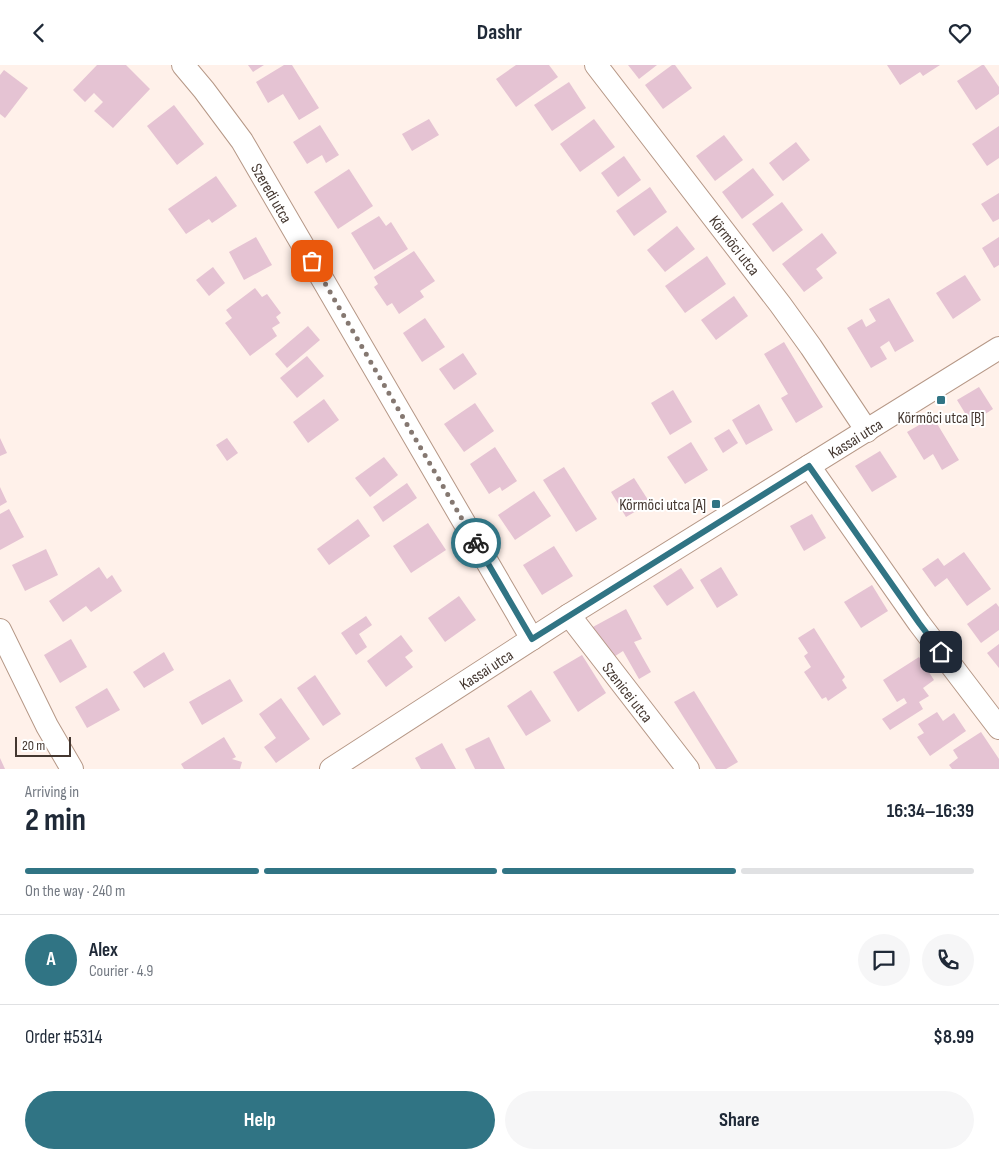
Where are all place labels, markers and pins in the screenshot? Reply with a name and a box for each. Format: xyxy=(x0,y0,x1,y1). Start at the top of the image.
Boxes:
pin xyxy=(291,240,333,282)
marker: Körmöci utca [B] xyxy=(935,394,947,406)
place label: Körmöci utca [B] xyxy=(897,409,985,428)
place label: Körmöci utca [A] xyxy=(619,496,706,515)
marker: Körmöci utca [A] xyxy=(710,498,722,510)
pin xyxy=(920,631,962,673)

